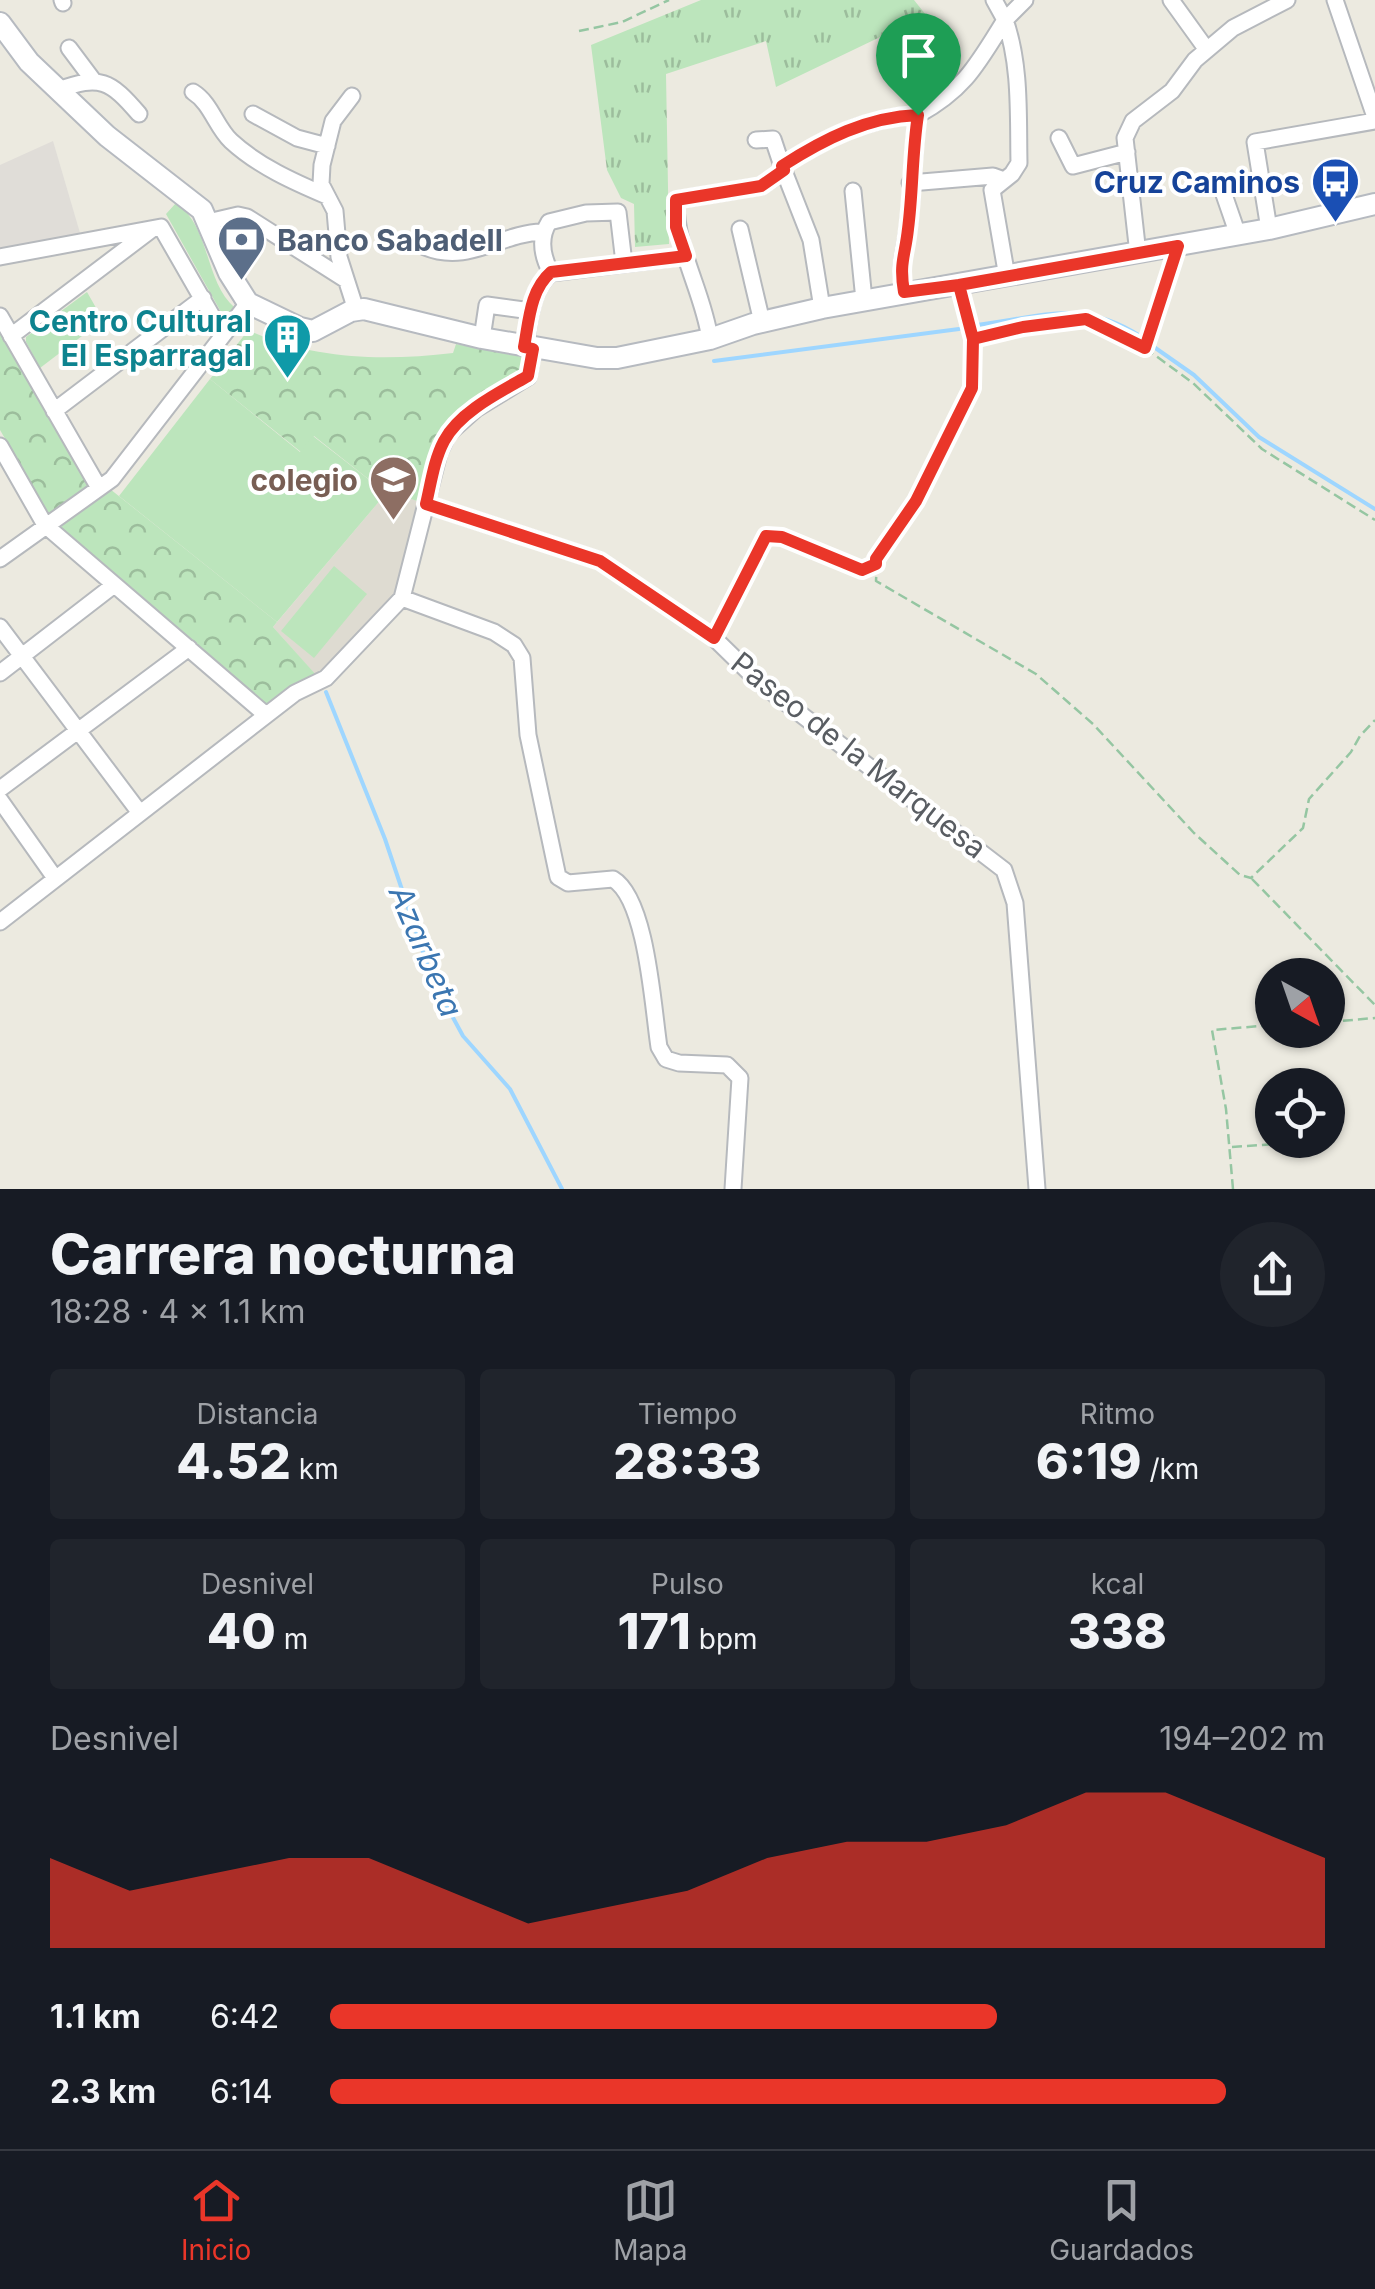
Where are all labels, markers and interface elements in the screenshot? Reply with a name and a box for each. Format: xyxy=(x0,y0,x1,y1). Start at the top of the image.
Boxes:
pin xyxy=(876,13,961,116)
icon: arrive xyxy=(891,28,946,83)
bus stop icon: Cruz Caminos xyxy=(1309,156,1361,224)
place label: Cruz Caminos xyxy=(1094,164,1300,200)
bank icon: Banco Sabadell xyxy=(216,214,268,282)
place label: Banco Sabadell xyxy=(277,222,503,258)
place label: Centro Cultural El Esparragal xyxy=(29,303,252,373)
building icon: Centro Cultural El Esparragal xyxy=(261,312,313,380)
school or university icon: colegio xyxy=(367,454,419,522)
place label: colegio xyxy=(250,462,358,498)
street label: Paseo de la Marquesa xyxy=(724,644,994,866)
water label: Azarbeta xyxy=(380,878,471,1023)
north arrow xyxy=(1255,958,1345,1048)
map controls xyxy=(1255,958,1345,1158)
button: locate xyxy=(1255,1068,1345,1158)
text: Carrera nocturna xyxy=(50,1221,516,1287)
button: share xyxy=(1220,1222,1325,1327)
text: 18:28 · 4 × 1.1 km xyxy=(50,1292,305,1331)
text: Distancia xyxy=(197,1397,318,1431)
text: Tiempo xyxy=(638,1397,737,1431)
text: Ritmo xyxy=(1080,1397,1155,1431)
text: 4.52 xyxy=(176,1431,291,1491)
text: 28:33 xyxy=(613,1431,762,1491)
text: 6:19 xyxy=(1036,1431,1142,1491)
text: km xyxy=(291,1452,339,1486)
text: /km xyxy=(1142,1452,1199,1486)
text: Desnivel xyxy=(201,1567,314,1601)
text: Pulso xyxy=(651,1567,724,1601)
text: kcal xyxy=(1091,1567,1144,1601)
text: 40 xyxy=(207,1601,276,1661)
text: 171 xyxy=(617,1601,691,1661)
text: 338 xyxy=(1068,1601,1167,1661)
text: m xyxy=(276,1622,308,1656)
text: bpm xyxy=(691,1622,758,1656)
text: Desnivel xyxy=(50,1719,179,1758)
text: 194–202 m xyxy=(1159,1719,1325,1758)
text: 1.1 km xyxy=(50,1997,141,2036)
text: 6:42 xyxy=(210,1997,279,2036)
text: 2.3 km xyxy=(50,2072,156,2111)
text: 6:14 xyxy=(210,2072,273,2111)
tab: Inicio xyxy=(181,2173,251,2267)
tab: Mapa xyxy=(613,2173,687,2267)
tab: Guardados xyxy=(1049,2173,1194,2267)

